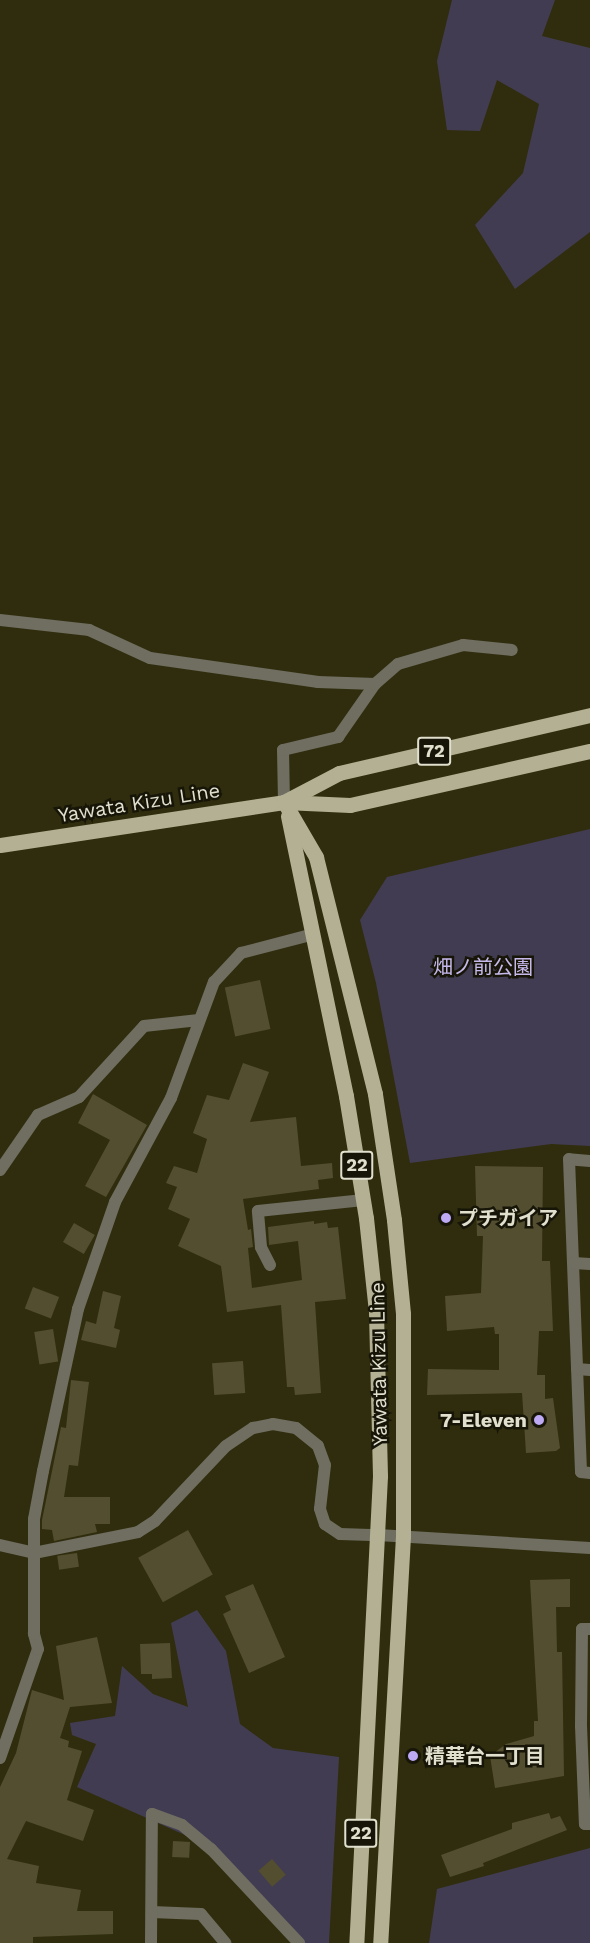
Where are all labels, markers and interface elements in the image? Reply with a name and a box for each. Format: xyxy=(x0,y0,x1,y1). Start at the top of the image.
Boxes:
road number: 72 xyxy=(416,736,452,766)
street label: Yawata Kizu Line xyxy=(56,778,222,828)
park label: 畑ノ前公園 xyxy=(433,955,533,979)
road number: 22 xyxy=(339,1150,375,1180)
place label: プチガイア xyxy=(458,1206,558,1230)
marker: プチガイア xyxy=(439,1211,453,1225)
street label: Yawata Kizu Line xyxy=(366,1282,392,1446)
place label: 7-Eleven xyxy=(440,1408,527,1432)
marker: 7-Eleven xyxy=(532,1413,546,1427)
place label: 精華台一丁目 xyxy=(425,1744,545,1768)
marker: 精華台一丁目 xyxy=(406,1749,420,1763)
road number: 22 xyxy=(343,1818,379,1848)

